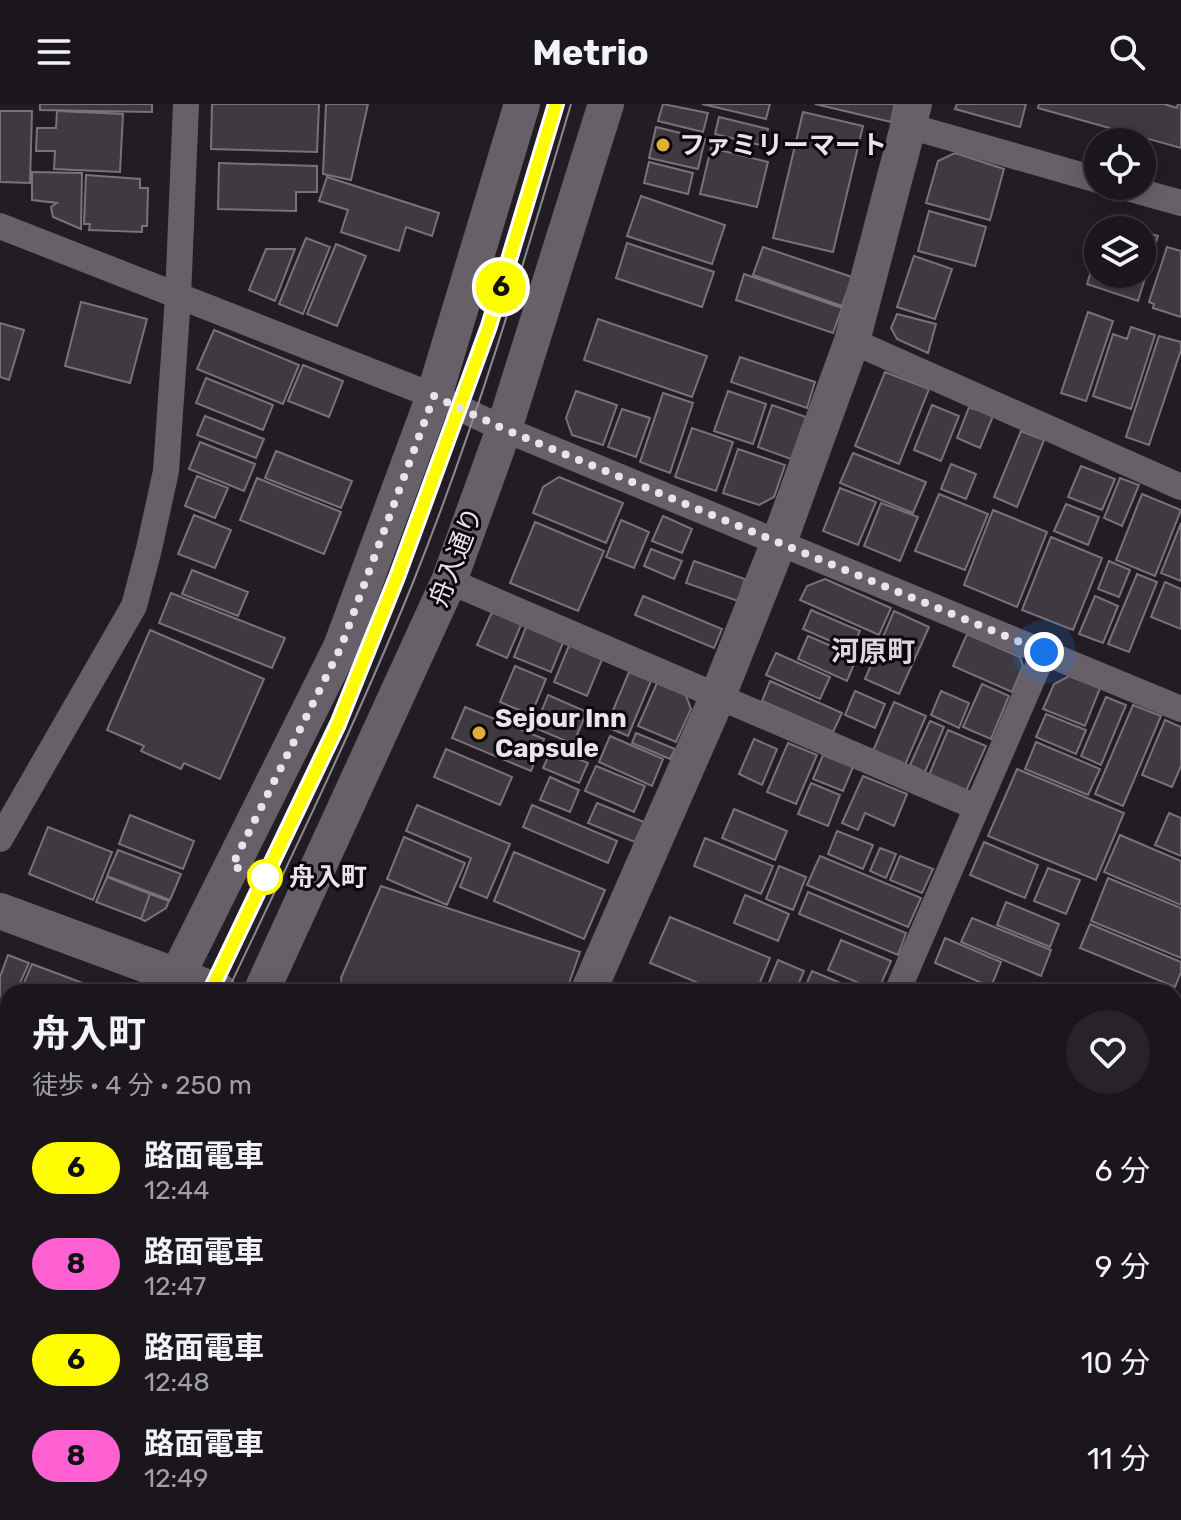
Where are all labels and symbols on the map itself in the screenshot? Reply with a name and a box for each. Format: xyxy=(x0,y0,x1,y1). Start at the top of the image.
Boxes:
place label: ファミリーマート xyxy=(679,130,887,161)
marker: ファミリーマート xyxy=(654,136,672,154)
line badge: 6 xyxy=(475,261,527,313)
street label: 舟入通り xyxy=(423,503,489,611)
your location xyxy=(1024,632,1064,672)
district label: 河原町 xyxy=(831,635,915,668)
place label: Sejour Inn Capsule xyxy=(495,703,627,764)
marker: Sejour Inn Capsule xyxy=(470,724,488,742)
marker: 舟入町 xyxy=(248,860,282,894)
place label: 舟入町 xyxy=(289,862,367,893)

